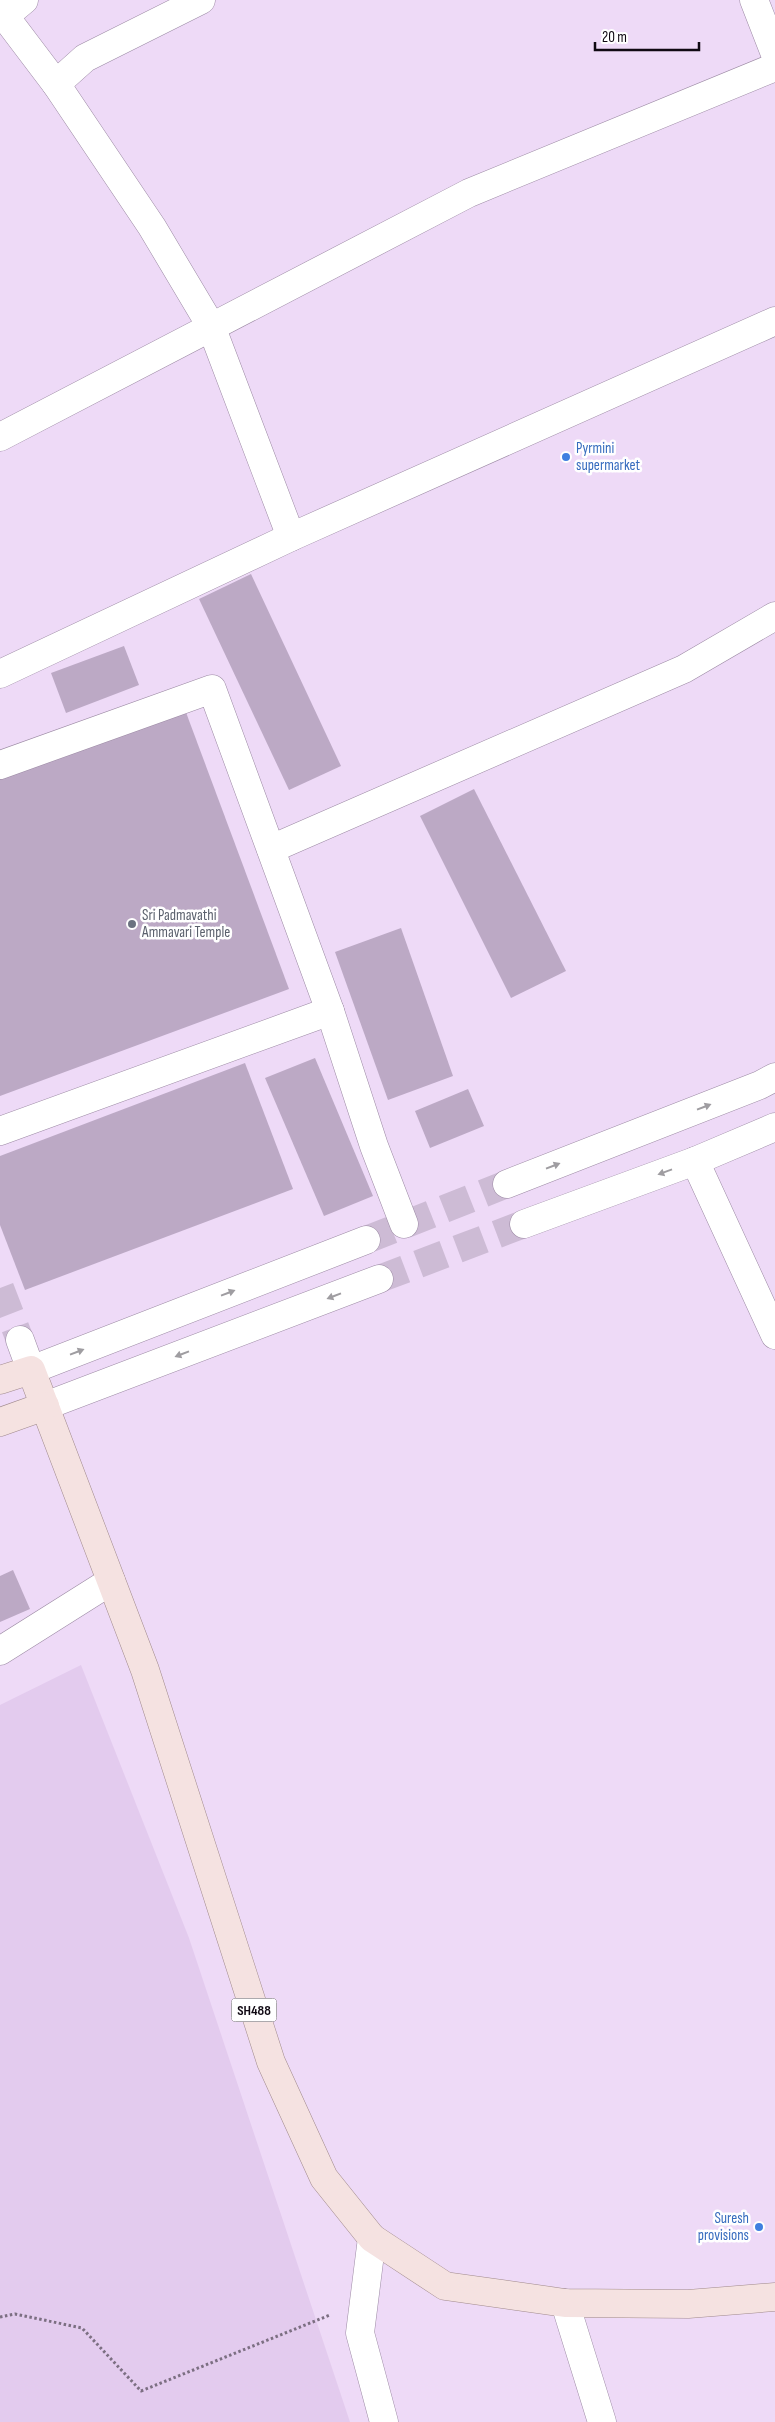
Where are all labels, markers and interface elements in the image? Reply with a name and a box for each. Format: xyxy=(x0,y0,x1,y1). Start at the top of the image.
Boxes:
scale bar xyxy=(595,20,699,52)
text: 20 m xyxy=(602,28,627,47)
place label: Pyrmini supermarket xyxy=(576,439,640,475)
marker: Pyrmini supermarket xyxy=(560,451,572,463)
place label: Sri Padmavathi Ammavari Temple xyxy=(141,906,230,942)
marker: Sri Padmavathi Ammavari Temple xyxy=(126,918,138,930)
one-way arrow xyxy=(697,1103,712,1111)
one-way arrow xyxy=(546,1162,561,1170)
one-way arrow xyxy=(657,1168,672,1176)
one-way arrow xyxy=(221,1289,236,1297)
one-way arrow xyxy=(327,1293,341,1301)
one-way arrow xyxy=(70,1348,85,1356)
one-way arrow xyxy=(174,1350,189,1358)
road number: SH488 xyxy=(232,1998,276,2022)
place label: Suresh provisions xyxy=(698,2209,749,2245)
marker: Suresh provisions xyxy=(753,2221,765,2233)

